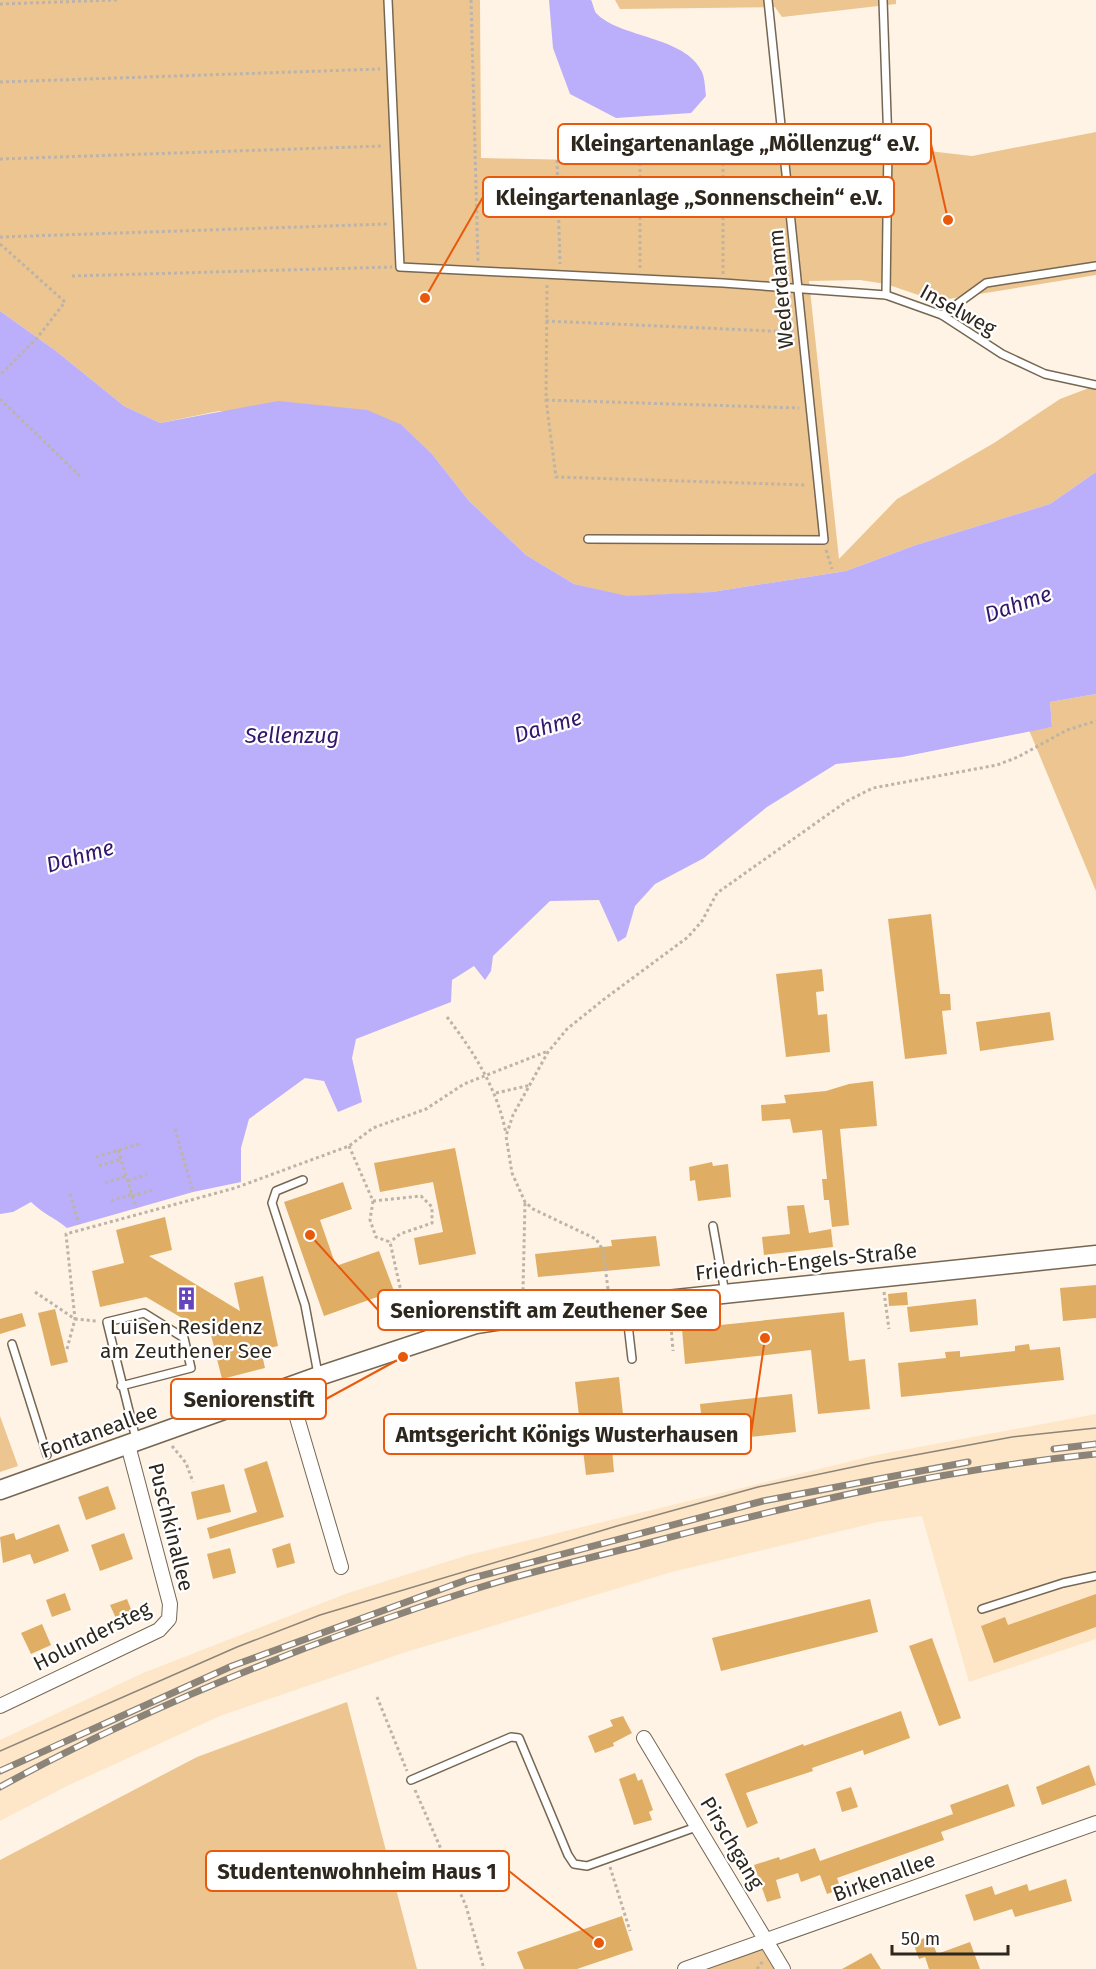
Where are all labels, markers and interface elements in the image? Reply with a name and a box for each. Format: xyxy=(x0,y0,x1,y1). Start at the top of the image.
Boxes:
callout: Kleingartenanlage „Möllenzug“ e.V. xyxy=(558,124,931,164)
text: Kleingartenanlage „Möllenzug“ e.V. xyxy=(570,130,920,157)
callout: Kleingartenanlage „Sonnenschein“ e.V. xyxy=(483,177,894,217)
text: Kleingartenanlage „Sonnenschein“ e.V. xyxy=(496,184,882,211)
street label: Wederdamm xyxy=(763,228,799,350)
street label: Inselweg xyxy=(915,278,1001,342)
water label: Dahme xyxy=(981,580,1055,628)
water label: Dahme xyxy=(511,703,585,749)
water label: Sellenzug xyxy=(244,722,339,749)
water label: Dahme xyxy=(43,833,117,879)
street label: Friedrich-Engels-Straße xyxy=(694,1237,918,1287)
building icon: Luisen Residenz am Zeuthener See xyxy=(173,1286,199,1312)
callout: Seniorenstift am Zeuthener See xyxy=(378,1290,720,1330)
text: Seniorenstift am Zeuthener See xyxy=(390,1297,708,1324)
place label: Luisen Residenz am Zeuthener See xyxy=(100,1314,272,1364)
callout: Seniorenstift xyxy=(171,1379,326,1419)
text: Seniorenstift xyxy=(183,1386,315,1413)
street label: Fontaneallee xyxy=(37,1398,161,1464)
callout: Amtsgericht Königs Wusterhausen xyxy=(384,1414,751,1454)
text: Amtsgericht Königs Wusterhausen xyxy=(395,1421,738,1448)
street label: Puschkinallee xyxy=(143,1460,199,1594)
street label: Holundersteg xyxy=(29,1595,155,1677)
street label: Pirschgang xyxy=(694,1792,770,1894)
street label: Birkenallee xyxy=(829,1846,939,1908)
callout: Studentenwohnheim Haus 1 xyxy=(206,1851,509,1891)
text: Studentenwohnheim Haus 1 xyxy=(217,1858,497,1885)
scale bar xyxy=(892,1918,1008,1956)
text: 50 m xyxy=(901,1928,940,1950)

